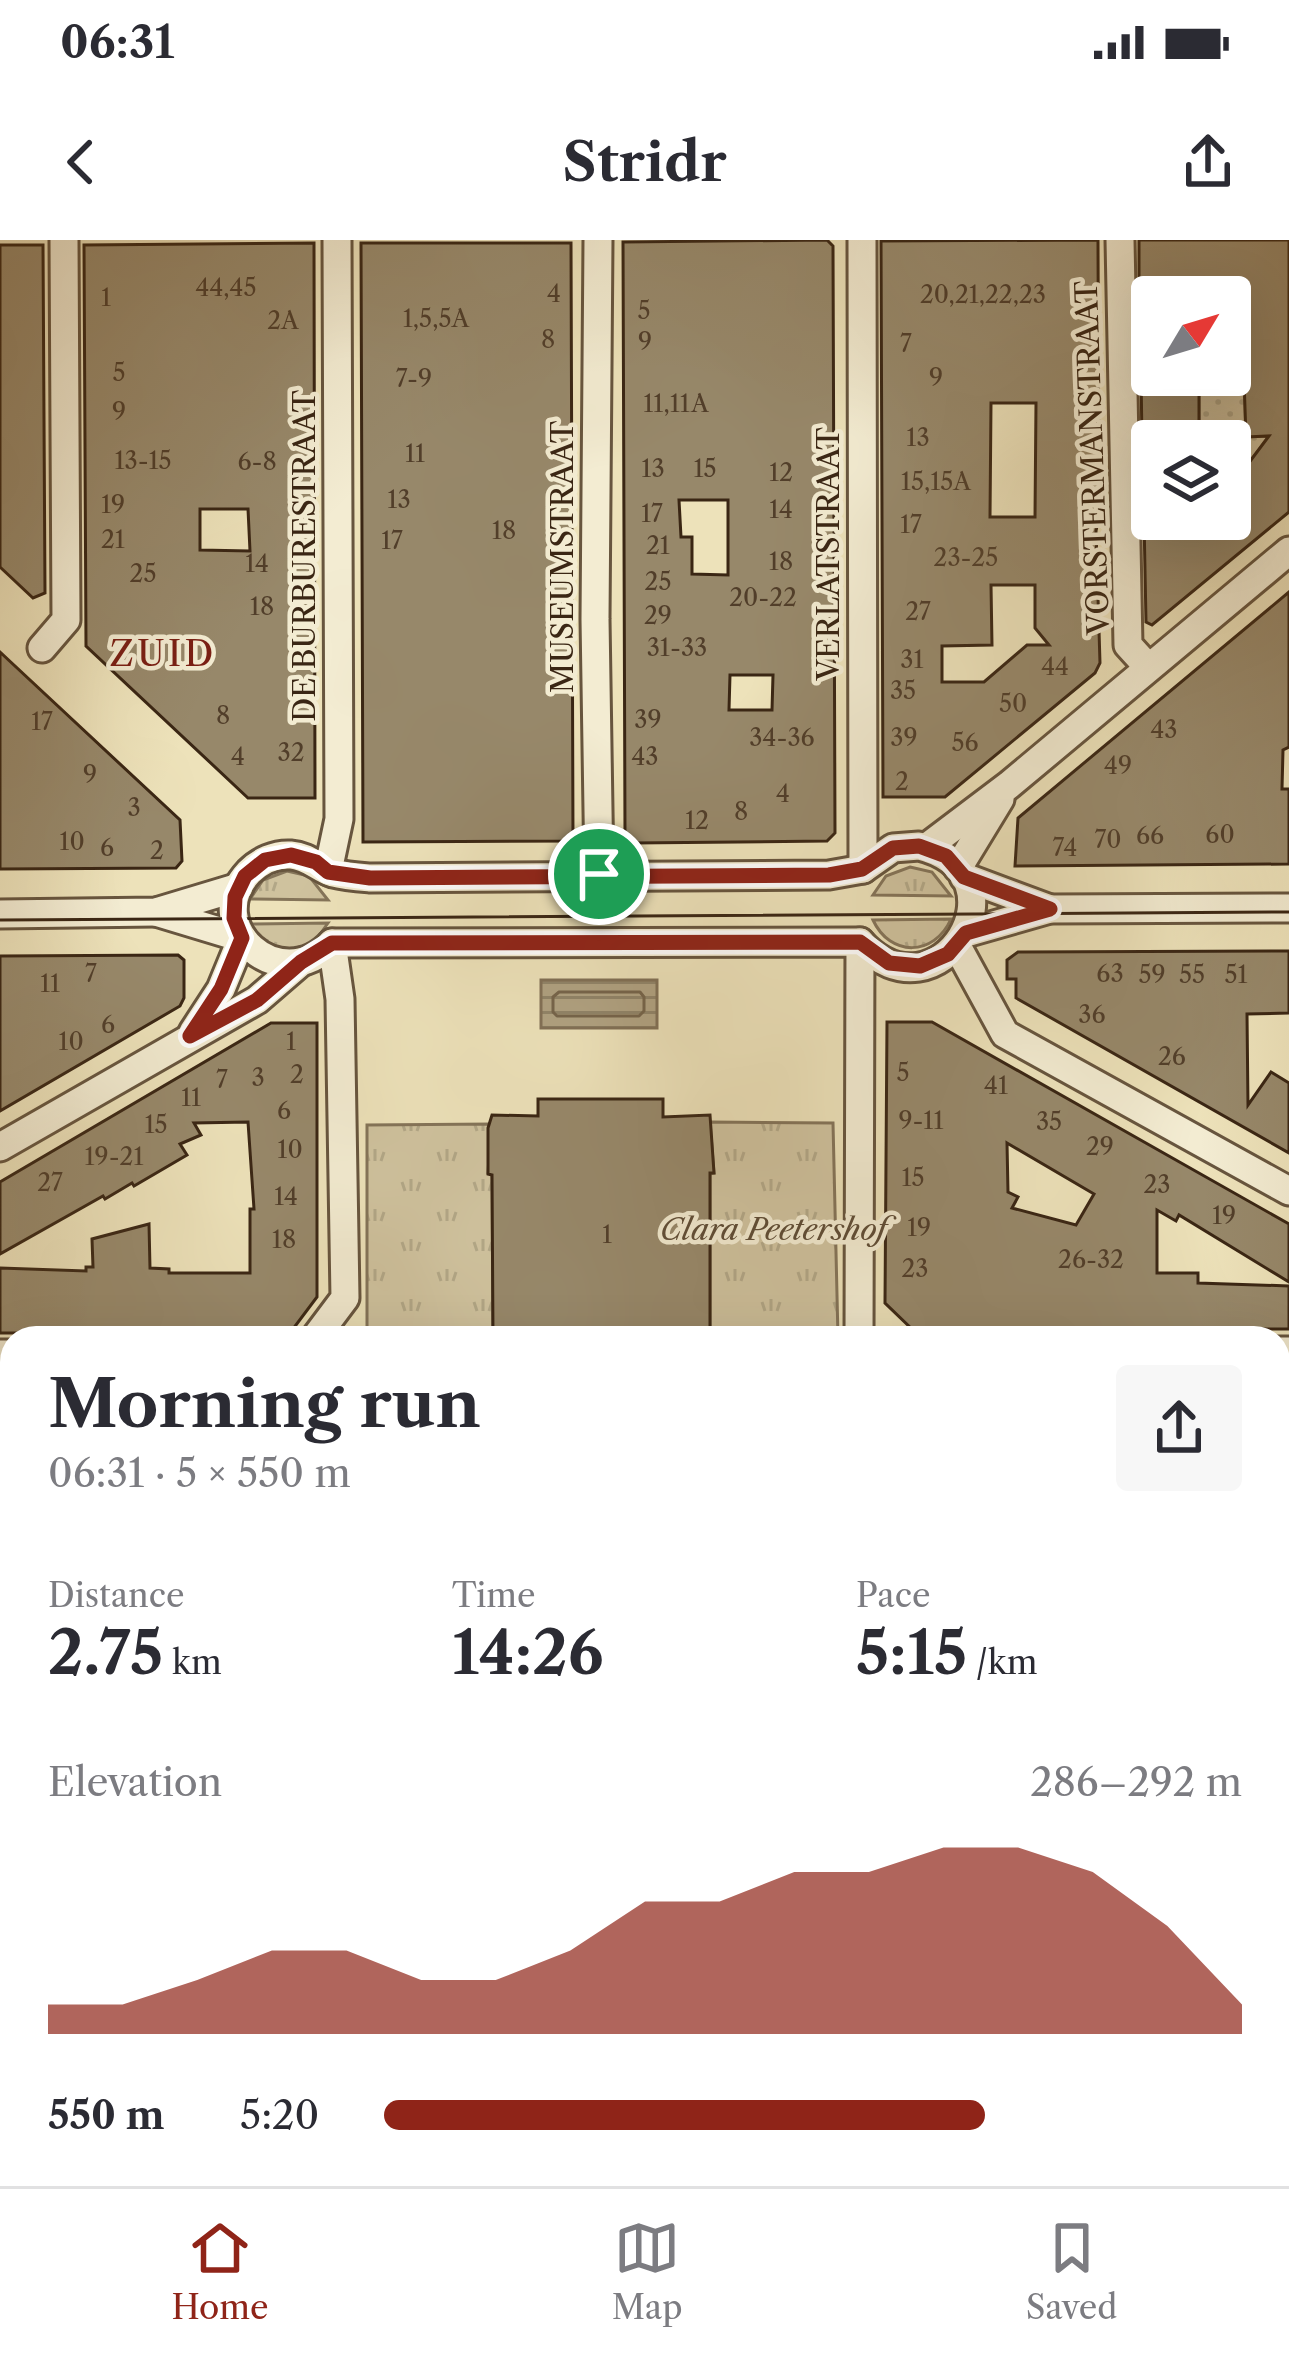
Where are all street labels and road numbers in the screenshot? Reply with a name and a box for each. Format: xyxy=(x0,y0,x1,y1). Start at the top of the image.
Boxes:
street label: VORSTERMANSTRAAT xyxy=(1068,280,1117,637)
street label: DE BURBURESTRAAT xyxy=(286,389,323,722)
street label: MUSEUMSTRAAT xyxy=(544,420,581,693)
street label: VERLATSTRAAT xyxy=(810,427,847,682)

